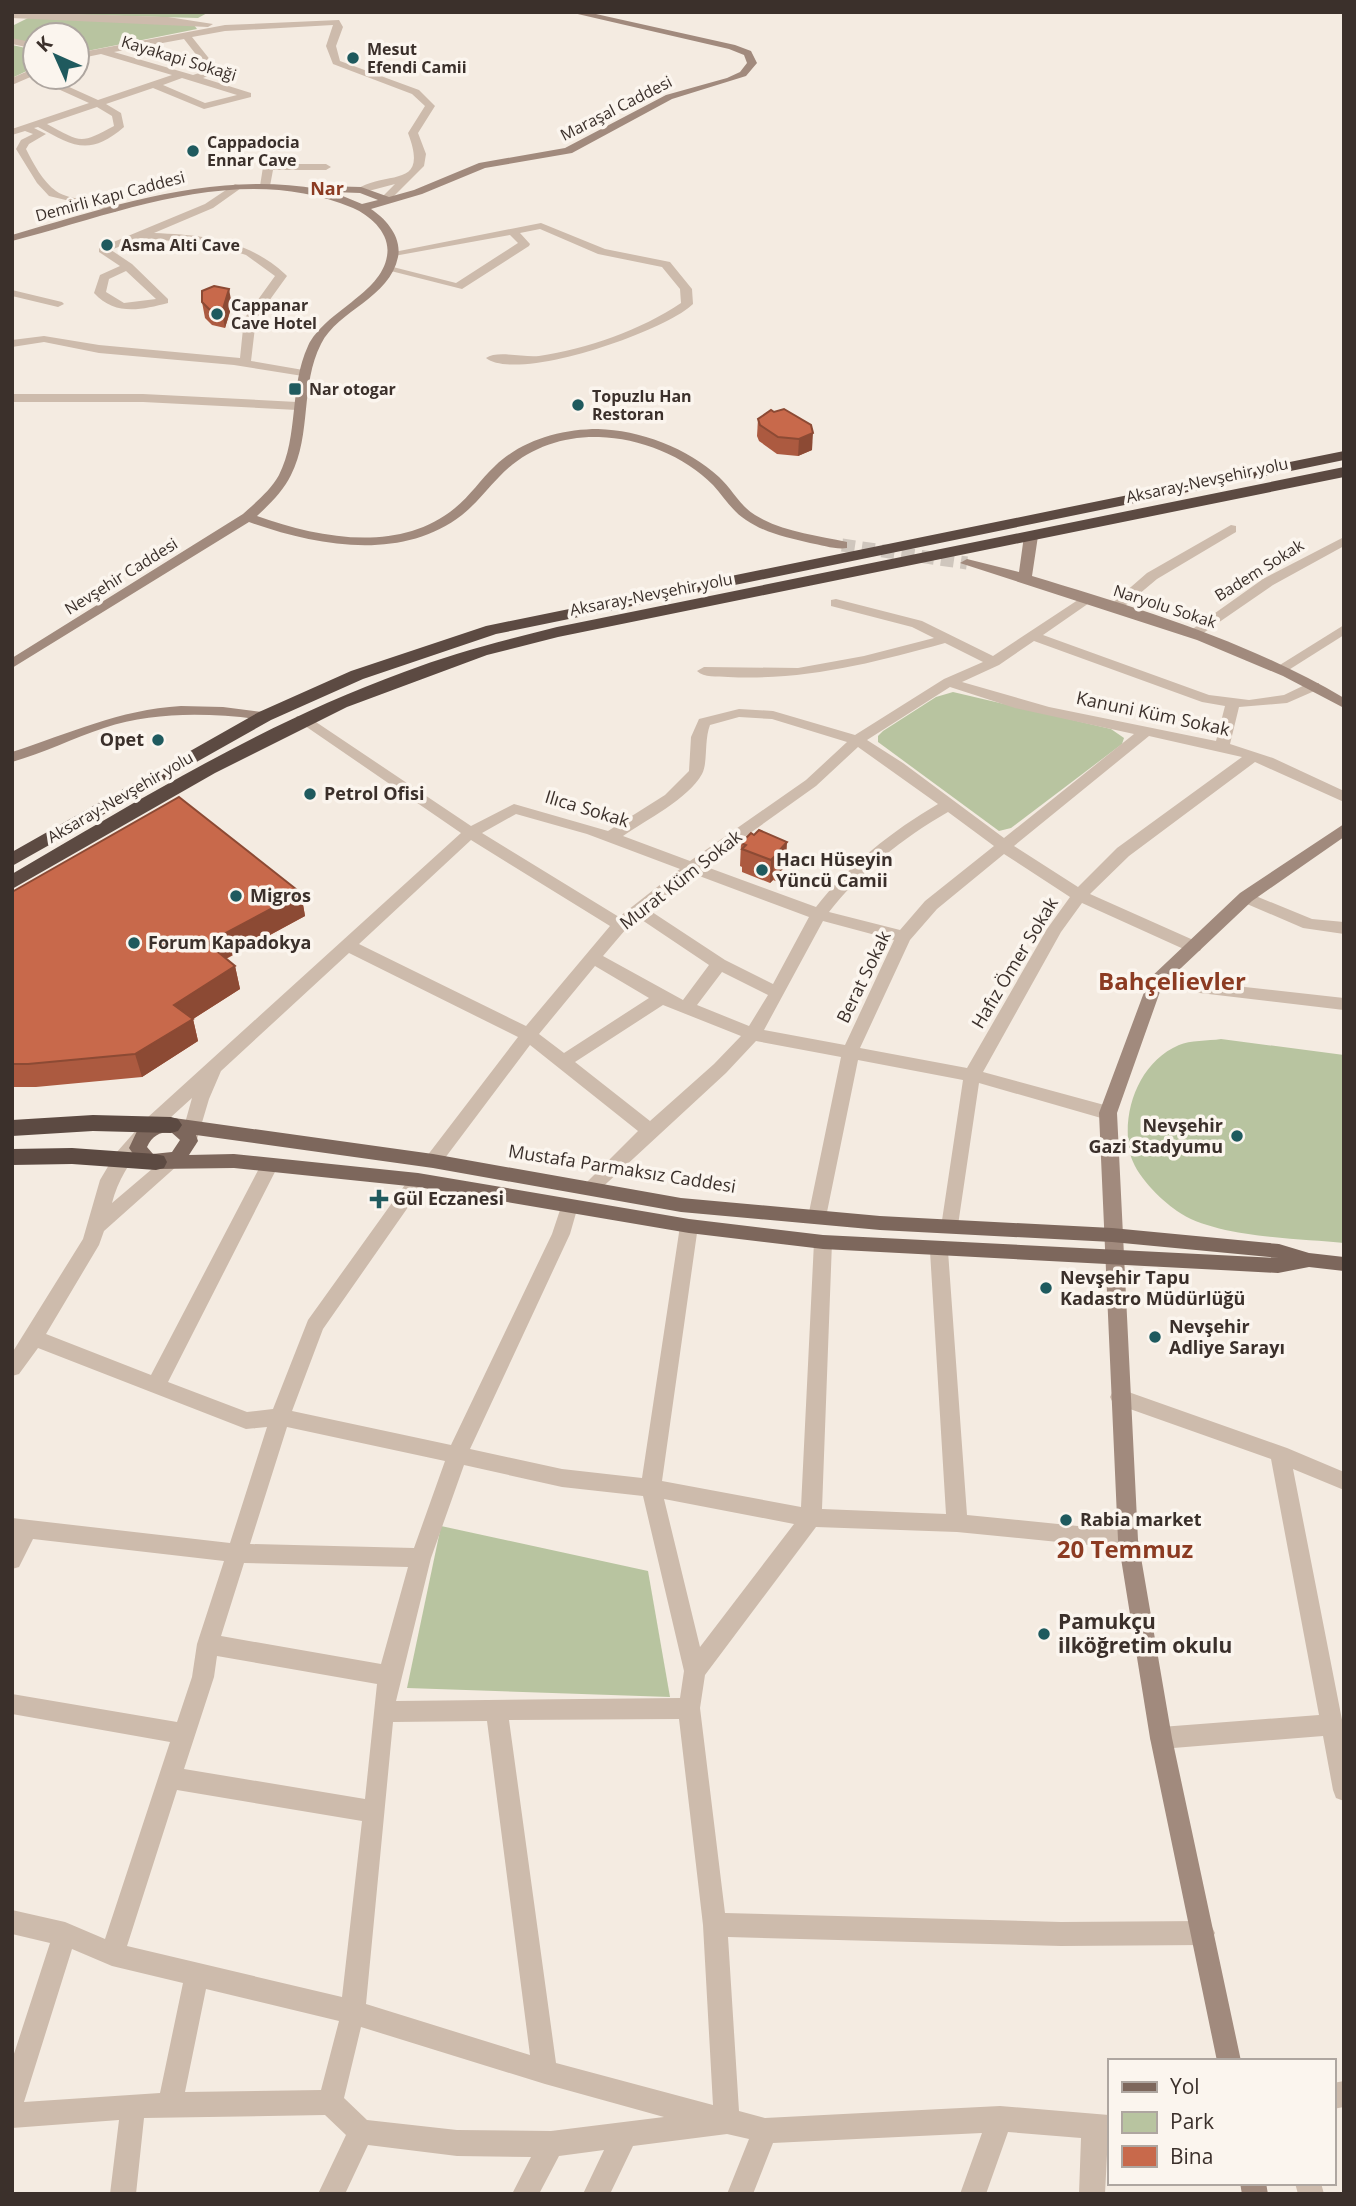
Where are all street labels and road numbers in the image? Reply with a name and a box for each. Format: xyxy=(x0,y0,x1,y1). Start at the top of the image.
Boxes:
street label: Kayakapi Sokaği xyxy=(119,30,239,86)
street label: Maraşal Caddesi xyxy=(556,70,676,146)
street label: Demirli Kapı Caddesi xyxy=(33,165,187,227)
street label: Aksaray-Nevşehir yolu xyxy=(1124,452,1290,508)
street label: Nevşehir Caddesi xyxy=(60,532,182,620)
street label: Badem Sokak xyxy=(1210,534,1308,606)
street label: Aksaray-Nevşehir yolu xyxy=(568,567,734,621)
street label: Naryolu Sokak xyxy=(1111,579,1220,633)
street label: Kanuni Küm Sokak xyxy=(1074,685,1233,741)
street label: Aksaray-Nevşehir yolu xyxy=(43,746,197,848)
street label: Ilıca Sokak xyxy=(542,784,633,832)
street label: Murat Küm Sokak xyxy=(614,824,747,934)
street label: Hafız Ömer Sokak xyxy=(965,892,1063,1033)
street label: Berat Sokak xyxy=(830,926,896,1027)
street label: Mustafa Parmaksız Caddesi xyxy=(507,1138,738,1198)

